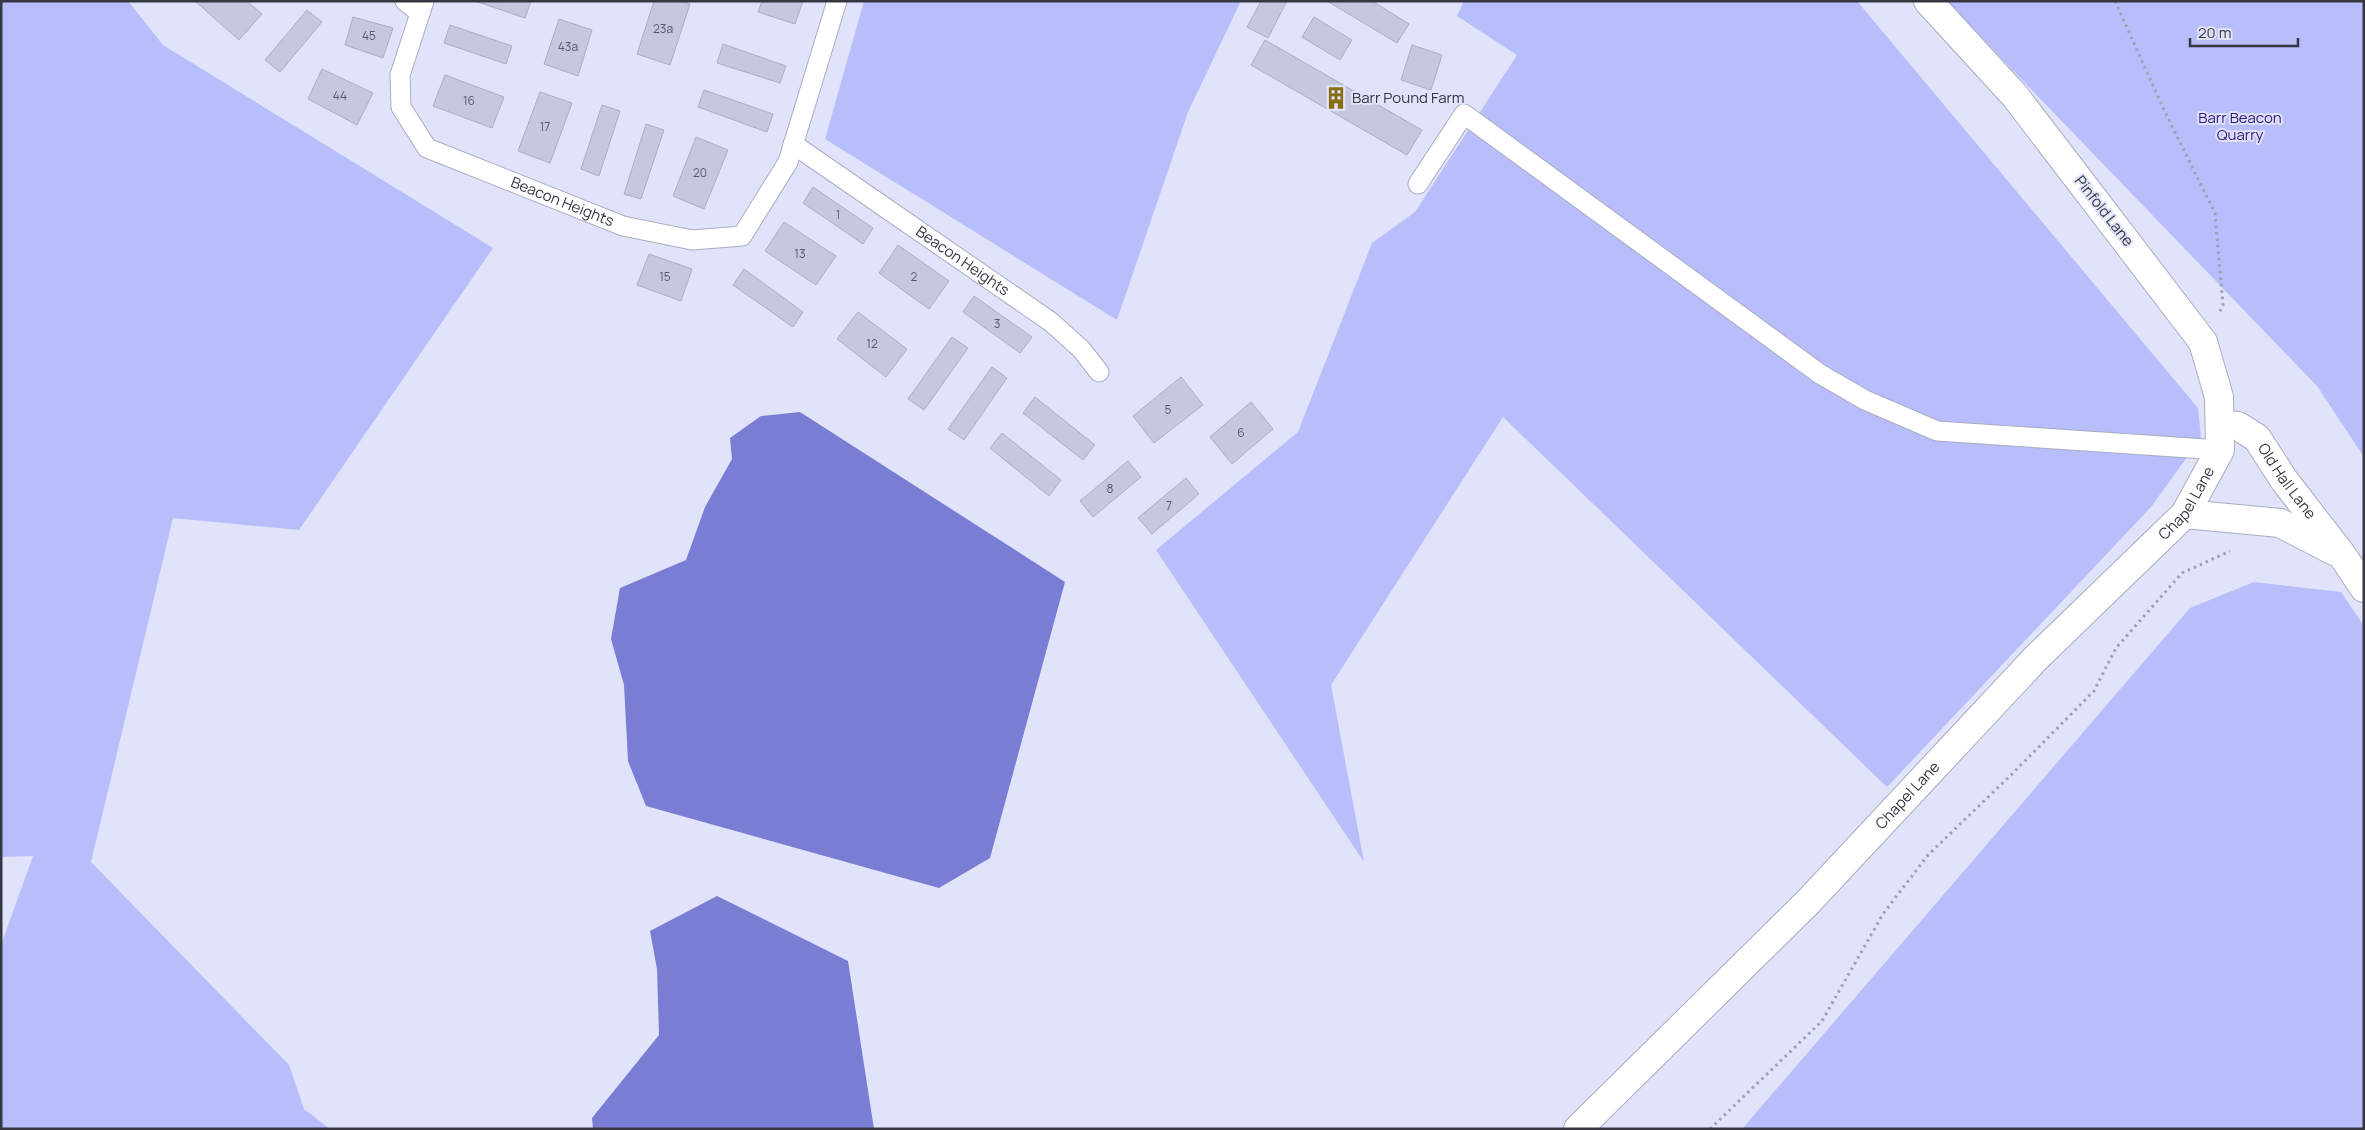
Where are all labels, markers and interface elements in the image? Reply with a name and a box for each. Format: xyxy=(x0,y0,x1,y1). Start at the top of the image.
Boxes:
scale bar xyxy=(2190,15,2298,47)
house number: 23a xyxy=(653,20,673,37)
text: 20 m xyxy=(2198,22,2231,43)
house number: 45 xyxy=(362,27,376,44)
house number: 43a xyxy=(558,38,578,55)
building icon: Barr Pound Farm xyxy=(1323,85,1349,111)
house number: 44 xyxy=(333,87,347,104)
place label: Barr Pound Farm xyxy=(1352,87,1465,108)
house number: 16 xyxy=(463,92,475,109)
park label: Barr Beacon Quarry xyxy=(2198,107,2282,145)
house number: 17 xyxy=(540,118,550,135)
house number: 20 xyxy=(693,164,707,181)
street label: Beacon Heights xyxy=(508,171,617,231)
street label: Pinfold Lane xyxy=(2070,171,2139,251)
house number: 1 xyxy=(836,206,840,223)
street label: Beacon Heights xyxy=(912,221,1014,300)
house number: 13 xyxy=(794,245,806,262)
house number: 15 xyxy=(659,268,671,285)
house number: 2 xyxy=(911,268,918,285)
house number: 3 xyxy=(994,315,1000,332)
house number: 12 xyxy=(866,335,878,352)
house number: 5 xyxy=(1165,401,1172,418)
house number: 6 xyxy=(1237,424,1245,441)
street label: Old Hall Lane xyxy=(2253,439,2322,523)
street label: Chapel Lane xyxy=(2153,462,2219,544)
house number: 8 xyxy=(1107,480,1114,497)
house number: 7 xyxy=(1166,497,1172,514)
street label: Chapel Lane xyxy=(1870,756,1944,834)

